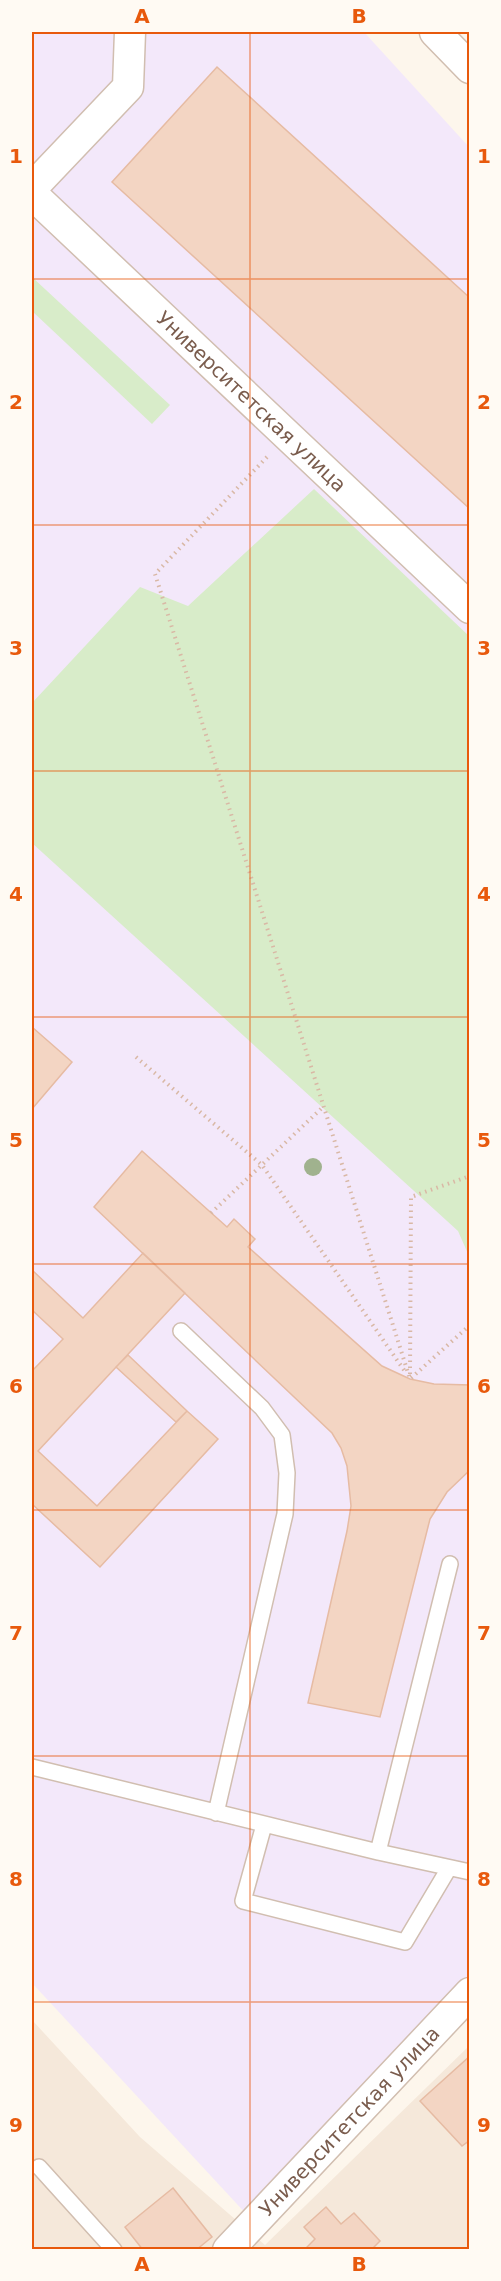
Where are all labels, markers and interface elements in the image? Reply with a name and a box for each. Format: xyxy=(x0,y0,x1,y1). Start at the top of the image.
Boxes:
text: A xyxy=(134,4,150,28)
text: B xyxy=(351,4,367,28)
text: 1 xyxy=(9,144,23,168)
text: 1 xyxy=(477,144,491,168)
street label: Университетская улица xyxy=(152,306,351,497)
text: 2 xyxy=(9,390,23,414)
text: 2 xyxy=(477,390,491,414)
text: 3 xyxy=(9,636,23,660)
text: 3 xyxy=(477,636,491,660)
text: 4 xyxy=(9,882,23,906)
text: 4 xyxy=(477,882,491,906)
text: 5 xyxy=(9,1128,23,1152)
text: 5 xyxy=(477,1128,491,1152)
text: 6 xyxy=(9,1374,23,1398)
text: 6 xyxy=(477,1374,491,1398)
text: 7 xyxy=(9,1621,23,1645)
text: 7 xyxy=(477,1621,491,1645)
text: 8 xyxy=(9,1867,23,1891)
text: 8 xyxy=(477,1867,491,1891)
street label: Университетская улица xyxy=(254,2021,444,2221)
text: 9 xyxy=(9,2113,23,2137)
text: 9 xyxy=(477,2113,491,2137)
text: A xyxy=(134,2252,150,2276)
text: B xyxy=(351,2252,367,2276)

